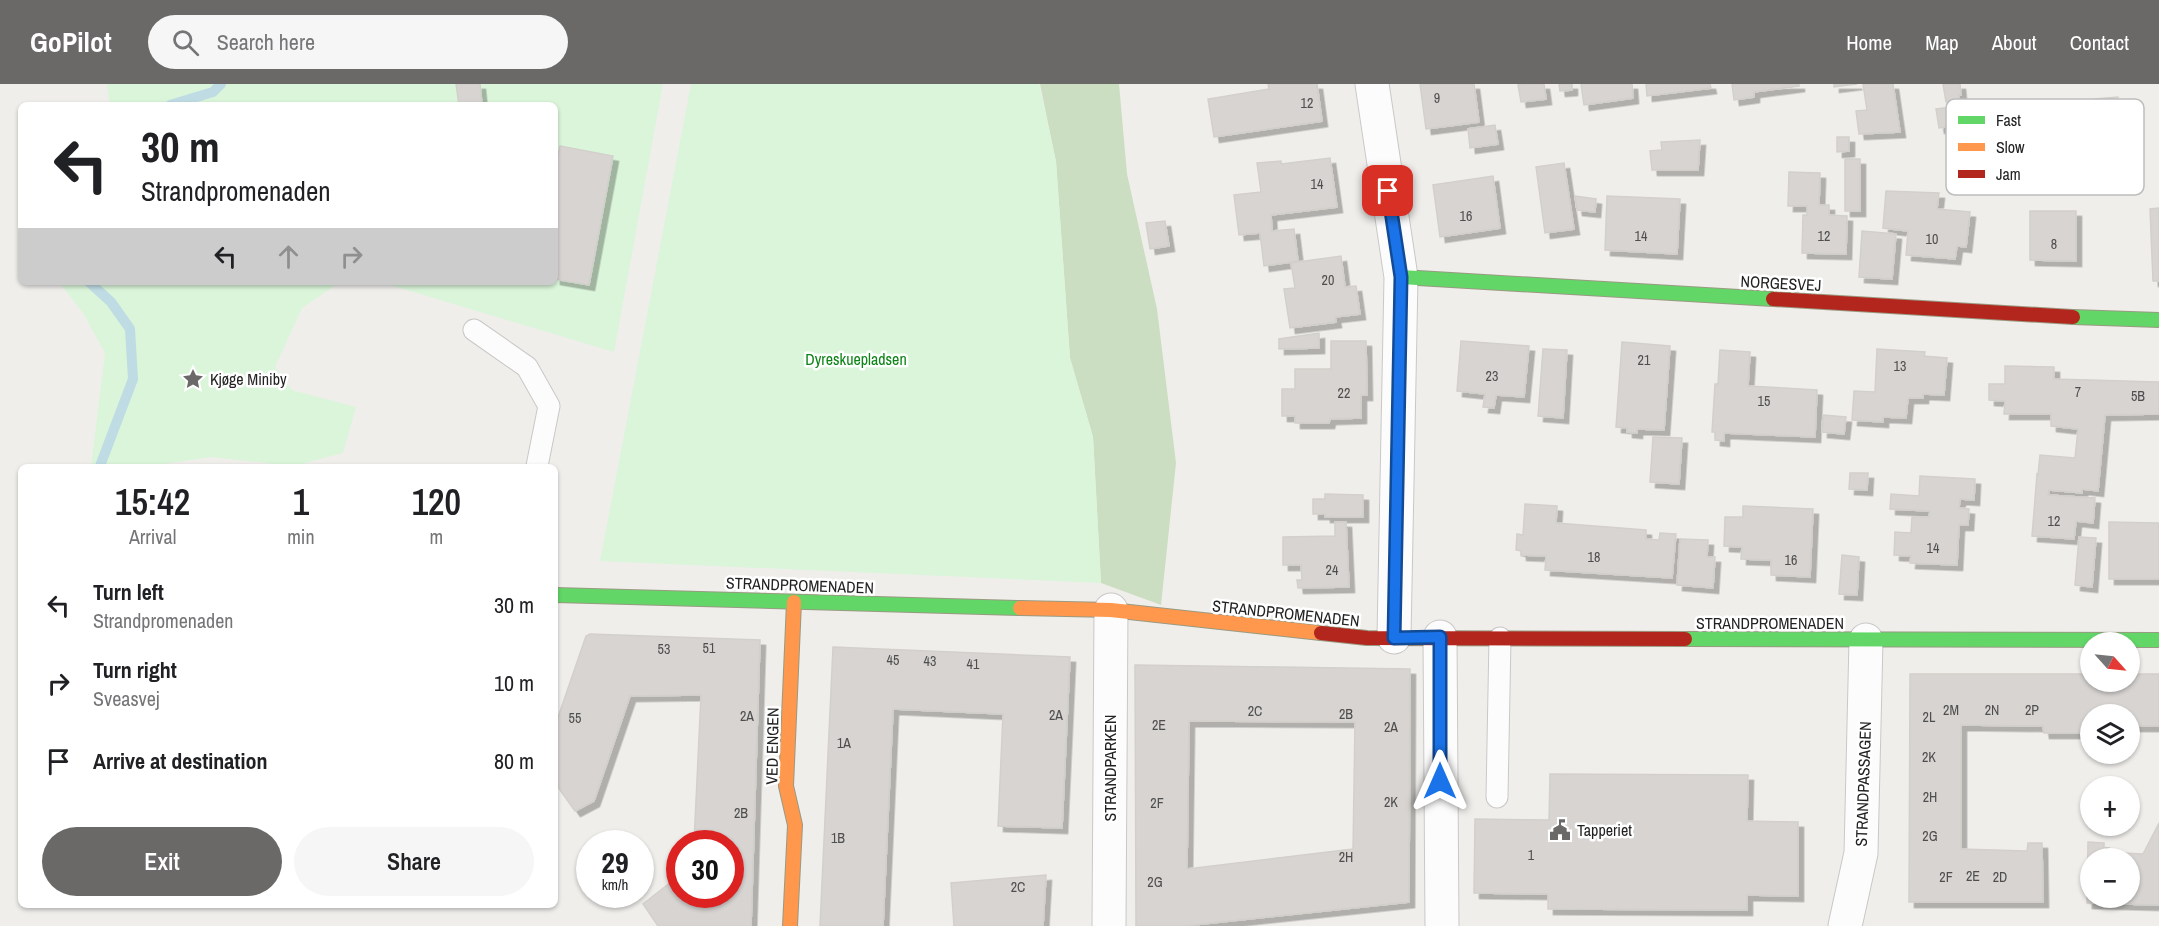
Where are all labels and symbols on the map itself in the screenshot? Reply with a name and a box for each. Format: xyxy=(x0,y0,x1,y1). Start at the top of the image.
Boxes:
house number: 9 xyxy=(1434,89,1440,107)
house number: 12 xyxy=(1301,94,1313,112)
legend xyxy=(1946,99,2144,195)
text: Fast xyxy=(1996,109,2021,131)
text: Slow xyxy=(1996,136,2025,158)
text: Jam xyxy=(1996,163,2021,185)
pin xyxy=(1362,165,1413,216)
house number: 14 xyxy=(1311,175,1324,193)
house number: 16 xyxy=(1460,207,1472,225)
house number: 14 xyxy=(1635,227,1648,245)
house number: 12 xyxy=(1818,227,1830,245)
house number: 10 xyxy=(1926,230,1938,248)
house number: 8 xyxy=(2051,235,2057,253)
street label: NORGESVEJ xyxy=(1740,270,1822,296)
house number: 20 xyxy=(1322,271,1334,289)
park label: Dyreskuepladsen xyxy=(805,348,907,370)
house number: 21 xyxy=(1638,351,1651,369)
house number: 13 xyxy=(1894,357,1906,375)
place icon: Kjøge Miniby xyxy=(181,367,205,391)
house number: 23 xyxy=(1486,367,1498,385)
place label: Kjøge Miniby xyxy=(210,368,287,390)
house number: 7 xyxy=(2075,383,2081,401)
house number: 22 xyxy=(1338,384,1350,402)
house number: 5B xyxy=(2131,387,2145,405)
house number: 15 xyxy=(1758,392,1770,410)
house number: 12 xyxy=(2048,512,2060,530)
house number: 14 xyxy=(1927,539,1940,557)
house number: 18 xyxy=(1588,548,1600,566)
house number: 16 xyxy=(1785,551,1797,569)
house number: 24 xyxy=(1326,561,1339,579)
street label: STRANDPROMENADEN xyxy=(726,571,874,599)
street label: STRANDPROMENADEN xyxy=(1211,594,1361,632)
street label: STRANDPROMENADEN xyxy=(1696,612,1844,634)
north arrow xyxy=(2080,632,2140,692)
house number: 51 xyxy=(703,639,716,657)
house number: 53 xyxy=(658,640,670,658)
house number: 45 xyxy=(887,651,899,669)
house number: 43 xyxy=(924,652,936,670)
house number: 41 xyxy=(967,655,980,673)
house number: 2M xyxy=(1943,701,1959,719)
house number: 2N xyxy=(1985,701,1999,719)
house number: 2P xyxy=(2025,701,2039,719)
house number: 2C xyxy=(1248,702,1262,720)
house number: 2B xyxy=(1339,705,1353,723)
house number: 2A xyxy=(1049,706,1063,724)
house number: 2A xyxy=(740,707,754,725)
street label: VED ENGEN xyxy=(760,707,784,785)
house number: 2L xyxy=(1923,708,1936,726)
house number: 55 xyxy=(569,709,581,727)
street label: STRANDPARKEN xyxy=(1099,715,1121,821)
house number: 2E xyxy=(1152,716,1166,734)
house number: 2A xyxy=(1384,718,1398,736)
street label: STRANDPASSAGEN xyxy=(1850,721,1876,847)
house number: 1A xyxy=(837,734,851,752)
house number: 2K xyxy=(1922,748,1936,766)
position arrow xyxy=(1408,749,1472,813)
house number: 2H xyxy=(1923,788,1937,806)
house number: 2K xyxy=(1384,793,1398,811)
house number: 2F xyxy=(1150,794,1164,812)
house number: 2B xyxy=(734,804,748,822)
public building icon: Tapperiet xyxy=(1548,818,1572,842)
place label: Tapperiet xyxy=(1577,819,1632,841)
house number: 2G xyxy=(1922,827,1938,845)
house number: 1B xyxy=(831,829,845,847)
speed limit sign: 30 xyxy=(666,830,744,908)
house number: 1 xyxy=(1528,846,1535,864)
house number: 2H xyxy=(1339,848,1353,866)
house number: 2E xyxy=(1966,867,1980,885)
house number: 2F xyxy=(1939,868,1953,886)
house number: 2D xyxy=(1993,868,2007,886)
house number: 2G xyxy=(1147,873,1163,891)
house number: 2C xyxy=(1011,878,1025,896)

